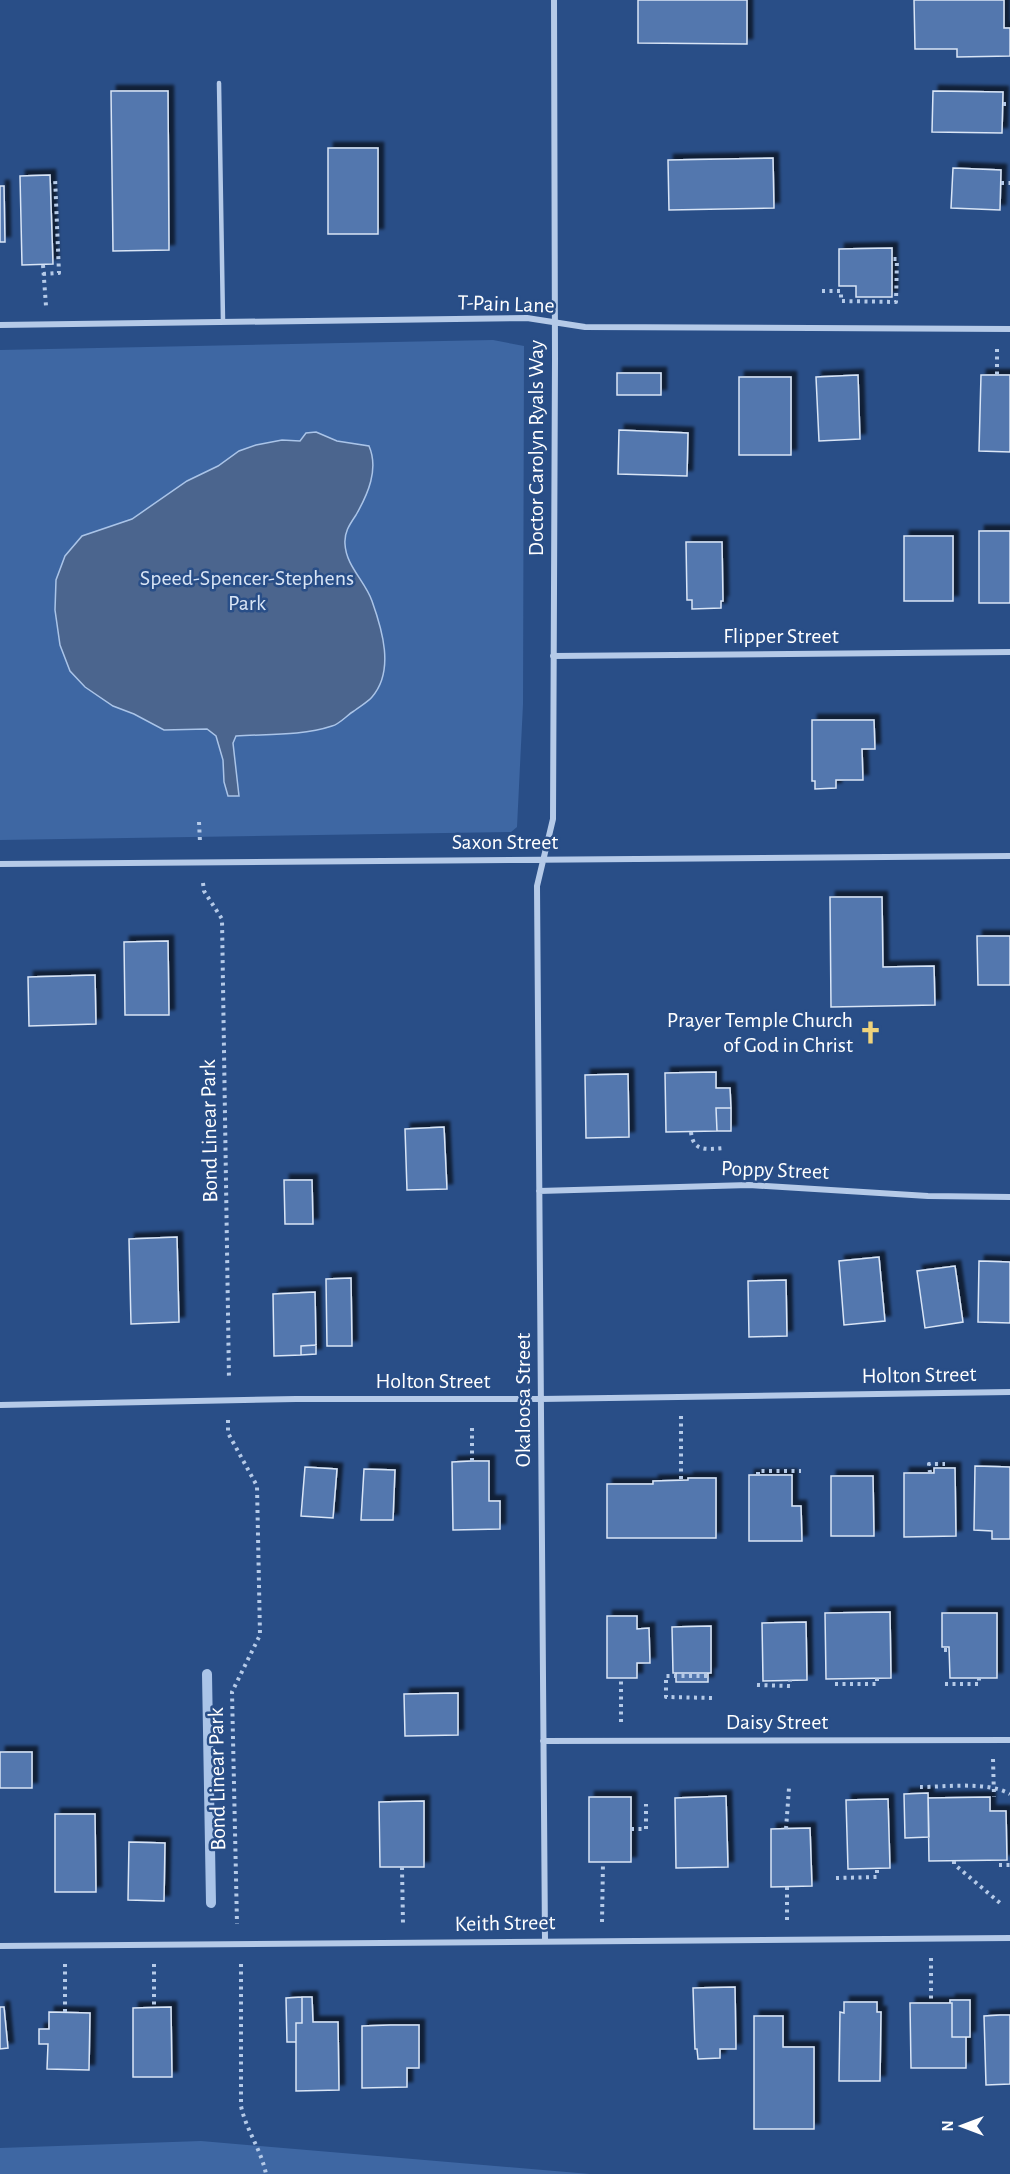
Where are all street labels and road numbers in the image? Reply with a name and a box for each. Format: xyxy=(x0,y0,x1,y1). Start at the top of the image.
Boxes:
street label: T-Pain Lane xyxy=(457,291,555,317)
street label: Doctor Carolyn Ryals Way xyxy=(525,339,547,556)
street label: Flipper Street xyxy=(723,625,839,647)
street label: Saxon Street xyxy=(452,831,558,853)
street label: Bond Linear Park xyxy=(197,1059,221,1203)
street label: Poppy Street xyxy=(721,1157,829,1183)
street label: Okaloosa Street xyxy=(512,1333,534,1467)
street label: Holton Street xyxy=(861,1363,977,1387)
street label: Holton Street xyxy=(376,1370,490,1392)
street label: Bond Linear Park xyxy=(205,1707,229,1851)
street label: Daisy Street xyxy=(726,1711,828,1733)
street label: Keith Street xyxy=(454,1911,556,1935)

